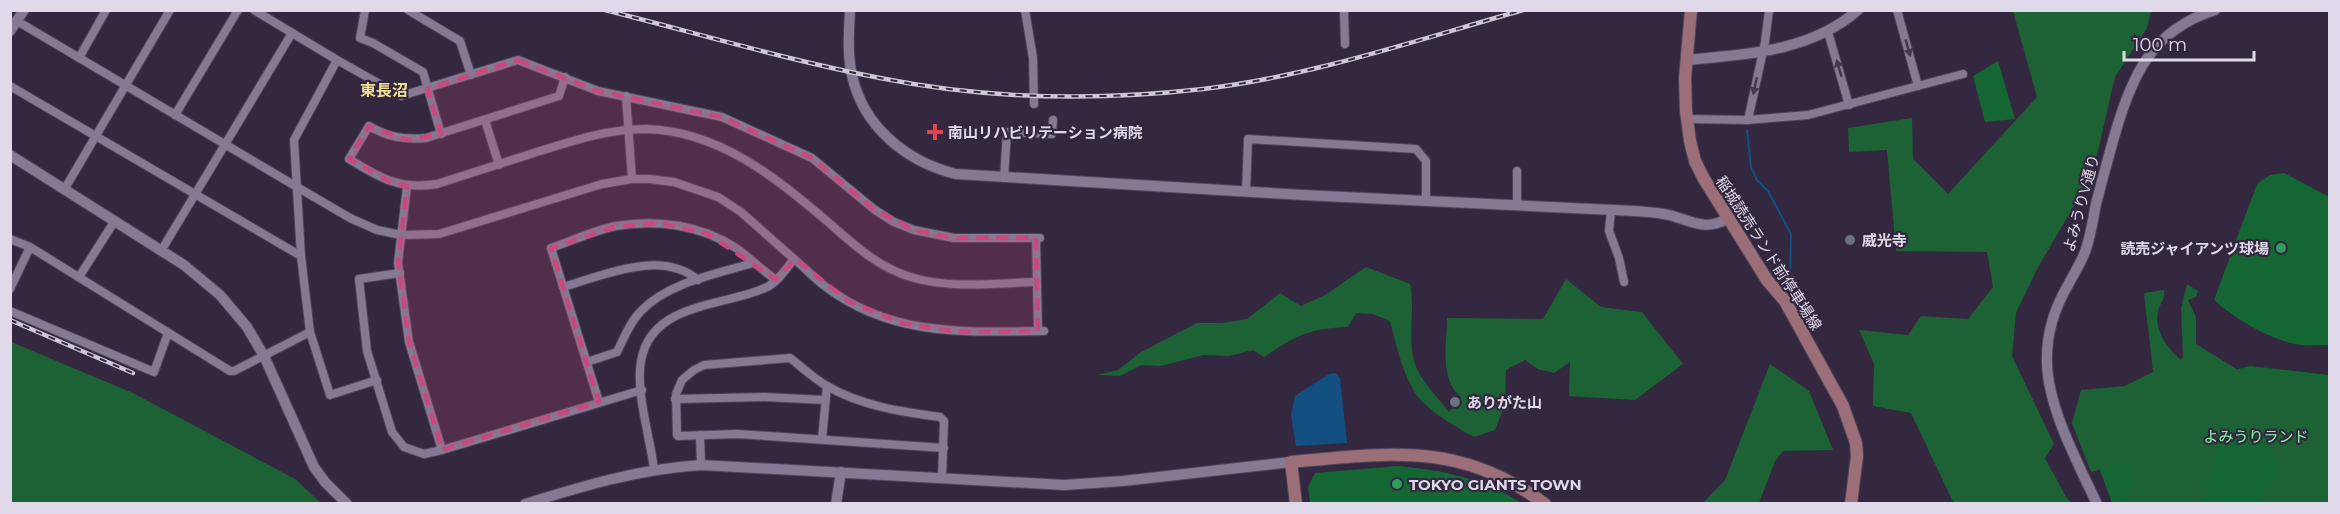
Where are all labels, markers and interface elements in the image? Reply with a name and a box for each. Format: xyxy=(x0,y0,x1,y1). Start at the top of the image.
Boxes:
scale bar xyxy=(2124,24,2254,62)
text: 100 m xyxy=(2133,34,2187,56)
one-way arrow xyxy=(1904,39,1913,57)
one-way arrow xyxy=(1834,59,1843,77)
one-way arrow xyxy=(1750,77,1759,96)
district label: 東長沼 xyxy=(360,81,408,100)
marker: 南山リハビリテーション病院 xyxy=(926,123,944,141)
place label: 南山リハビリテーション病院 xyxy=(948,123,1143,142)
street label: よみうりV通り xyxy=(2059,152,2103,254)
street label: 稲城読売ランド前停車場線 xyxy=(1712,172,1826,334)
place label: 威光寺 xyxy=(1862,231,1907,250)
marker: 威光寺 xyxy=(1843,233,1857,247)
place label: 読売ジャイアンツ球場 xyxy=(2120,239,2269,258)
marker: 読売ジャイアンツ球場 xyxy=(2274,241,2288,255)
place label: ありがた山 xyxy=(1467,393,1542,412)
marker: ありがた山 xyxy=(1448,395,1462,409)
park label: よみうりランド xyxy=(2203,427,2309,446)
place label: TOKYO GIANTS TOWN xyxy=(1409,475,1582,494)
marker: TOKYO GIANTS TOWN xyxy=(1390,477,1404,491)

